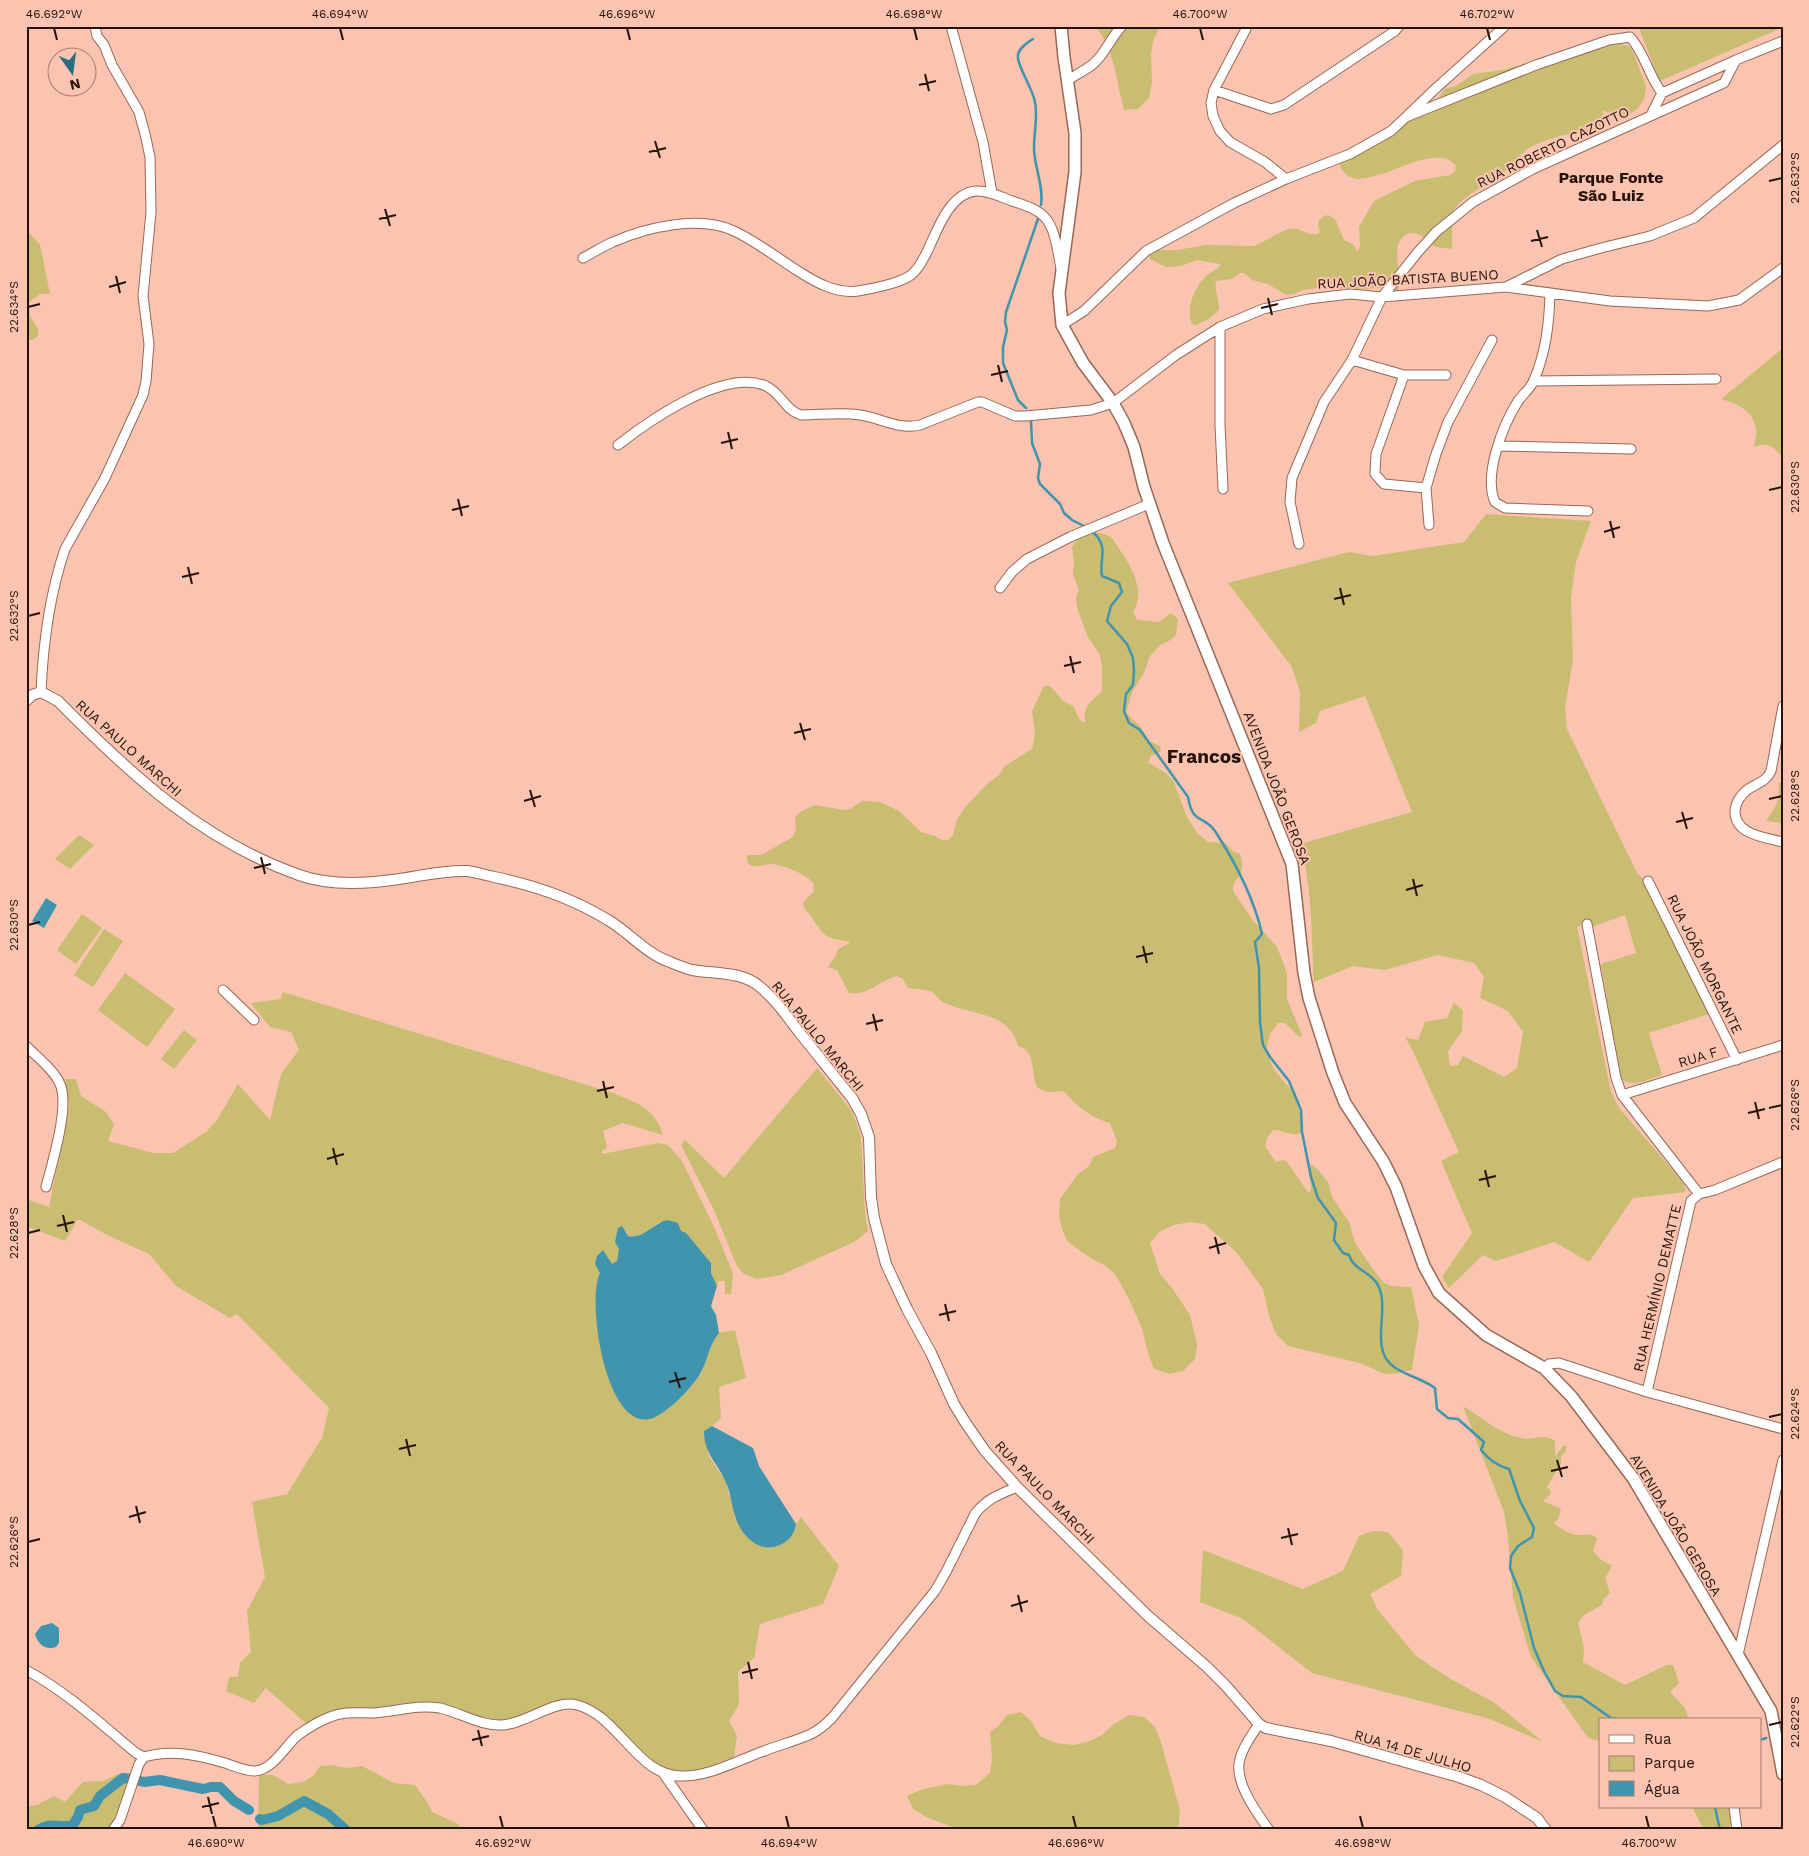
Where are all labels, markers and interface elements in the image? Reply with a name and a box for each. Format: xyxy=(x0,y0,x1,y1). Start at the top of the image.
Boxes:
text: 46.692°W xyxy=(26,7,83,21)
text: 46.694°W xyxy=(312,7,369,21)
text: 46.696°W xyxy=(599,7,656,21)
text: 46.698°W xyxy=(886,7,943,21)
text: 46.700°W xyxy=(1172,7,1228,21)
text: 46.702°W xyxy=(1460,7,1515,21)
north arrow xyxy=(48,48,98,98)
text: N xyxy=(68,76,82,94)
street label: RUA ROBERTO CAZOTTO xyxy=(1474,103,1632,191)
text: 22.632°S xyxy=(1788,152,1802,204)
district label: Parque Fonte São Luiz xyxy=(1558,168,1664,205)
street label: RUA JOÃO BATISTA BUENO xyxy=(1317,266,1499,292)
text: 22.634°S xyxy=(7,281,21,333)
text: 22.630°S xyxy=(1788,461,1802,513)
text: 22.632°S xyxy=(7,590,21,642)
street label: RUA PAULO MARCHI xyxy=(73,696,185,800)
street label: AVENIDA JOÃO GEROSA xyxy=(1240,709,1314,867)
district label: Francos xyxy=(1167,745,1241,768)
text: 22.628°S xyxy=(1788,770,1802,822)
street label: RUA JOÃO MORGANTE xyxy=(1664,892,1746,1036)
text: 22.630°S xyxy=(7,899,21,951)
street label: RUA PAULO MARCHI xyxy=(769,978,867,1094)
street label: RUA F xyxy=(1676,1043,1720,1071)
text: 22.626°S xyxy=(1788,1079,1802,1131)
street label: RUA HERMÍNIO DEMATTE xyxy=(1630,1203,1684,1373)
text: 22.628°S xyxy=(7,1207,21,1259)
text: 22.624°S xyxy=(1788,1388,1802,1440)
street label: RUA PAULO MARCHI xyxy=(992,1437,1098,1547)
street label: AVENIDA JOÃO GEROSA xyxy=(1627,1451,1725,1599)
text: 22.626°S xyxy=(7,1516,21,1568)
text: 22.622°S xyxy=(1788,1696,1802,1748)
legend xyxy=(1599,1718,1762,1808)
street label: RUA 14 DE JULHO xyxy=(1352,1727,1474,1775)
text: Rua xyxy=(1644,1730,1672,1748)
text: Parque xyxy=(1644,1754,1695,1772)
text: Água xyxy=(1644,1780,1680,1798)
text: 46.690°W xyxy=(188,1836,245,1850)
text: 46.692°W xyxy=(475,1836,532,1850)
text: 46.694°W xyxy=(761,1836,818,1850)
text: 46.696°W xyxy=(1048,1836,1105,1850)
text: 46.698°W xyxy=(1335,1836,1392,1850)
text: 46.700°W xyxy=(1621,1836,1677,1850)

